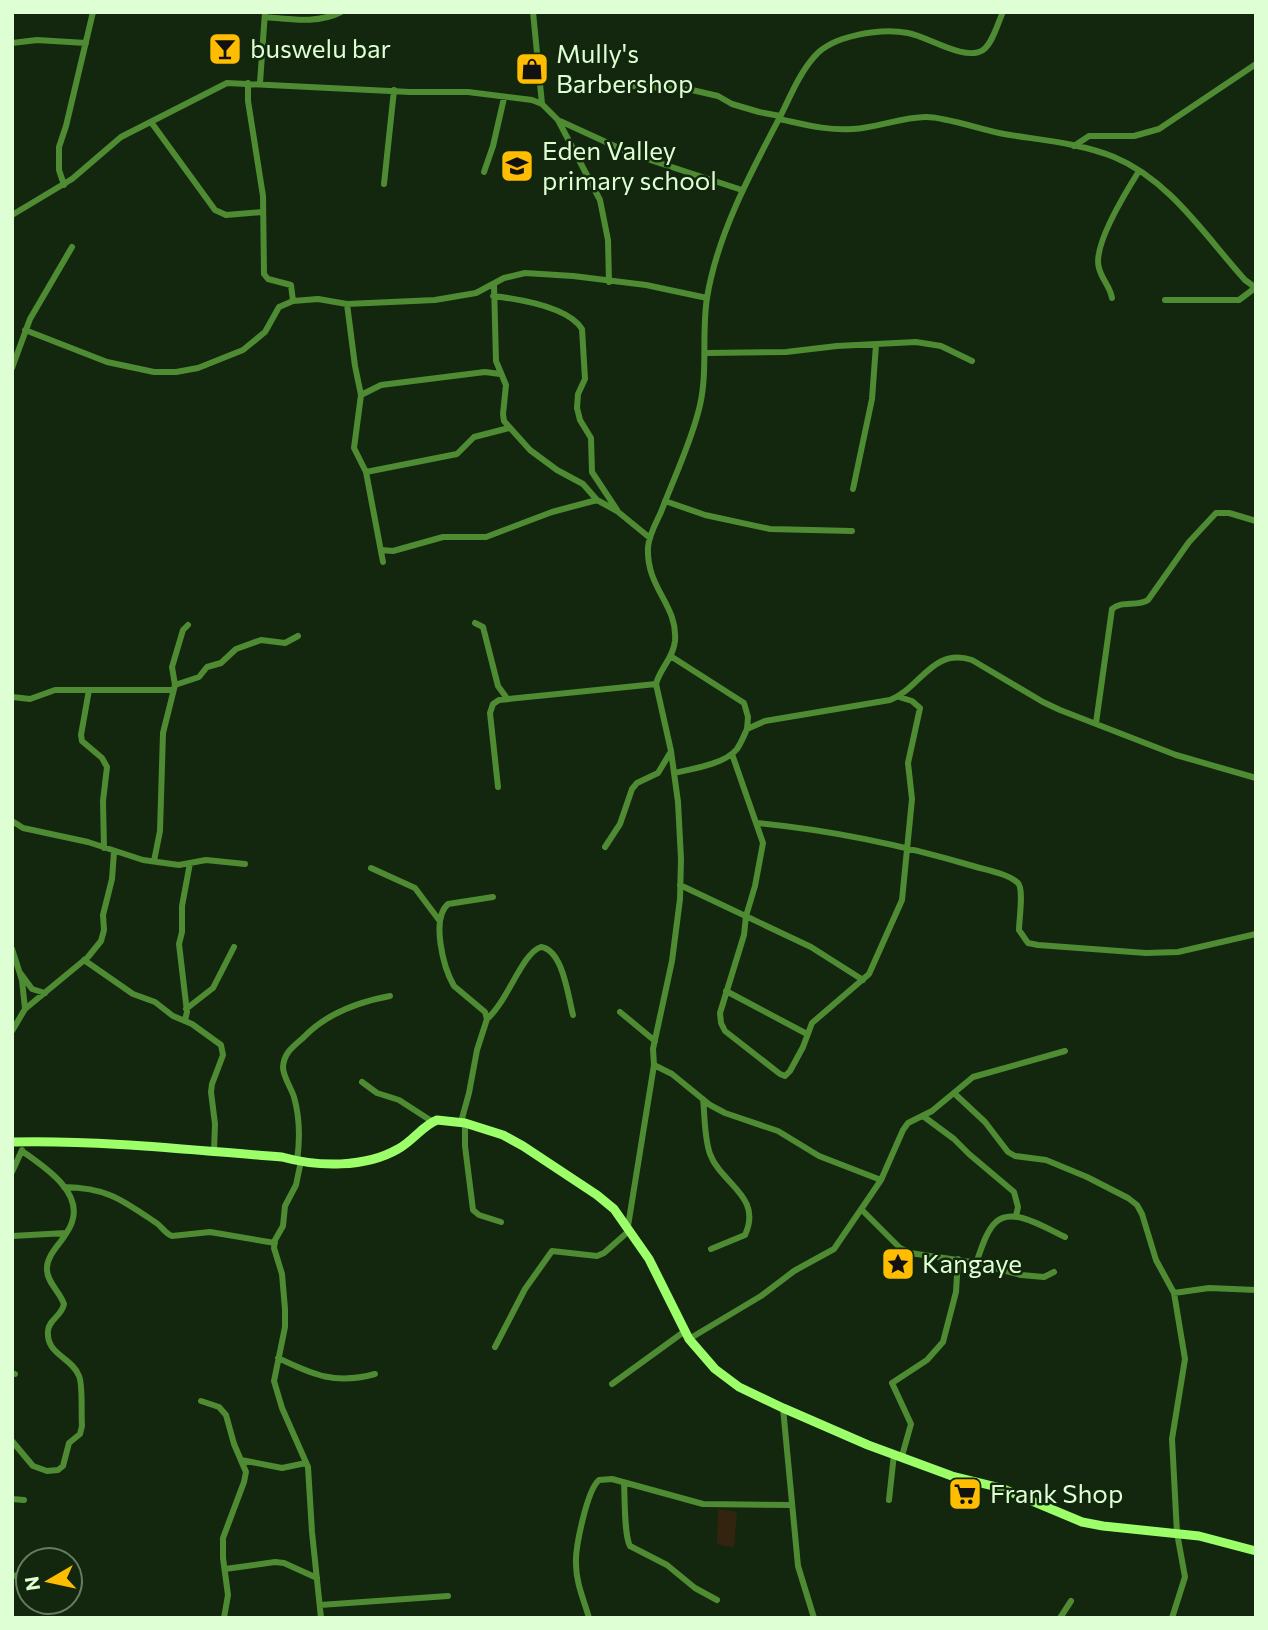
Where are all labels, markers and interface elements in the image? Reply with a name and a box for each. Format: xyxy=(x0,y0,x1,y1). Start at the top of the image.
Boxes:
bar icon: buswelu bar xyxy=(206,30,244,68)
place label: buswelu bar xyxy=(250,32,391,63)
place label: Mully's Barbershop xyxy=(556,37,693,98)
shop icon: Mully's Barbershop xyxy=(513,50,551,88)
place label: Eden Valley primary school xyxy=(542,134,717,195)
school or university icon: Eden Valley primary school xyxy=(498,147,536,185)
place icon: Kangaye xyxy=(879,1245,917,1283)
place label: Kangaye xyxy=(922,1247,1022,1278)
supermarket icon: Frank Shop xyxy=(946,1475,984,1513)
place label: Frank Shop xyxy=(990,1477,1123,1508)
north arrow xyxy=(14,1546,84,1616)
text: N xyxy=(19,1575,44,1593)

